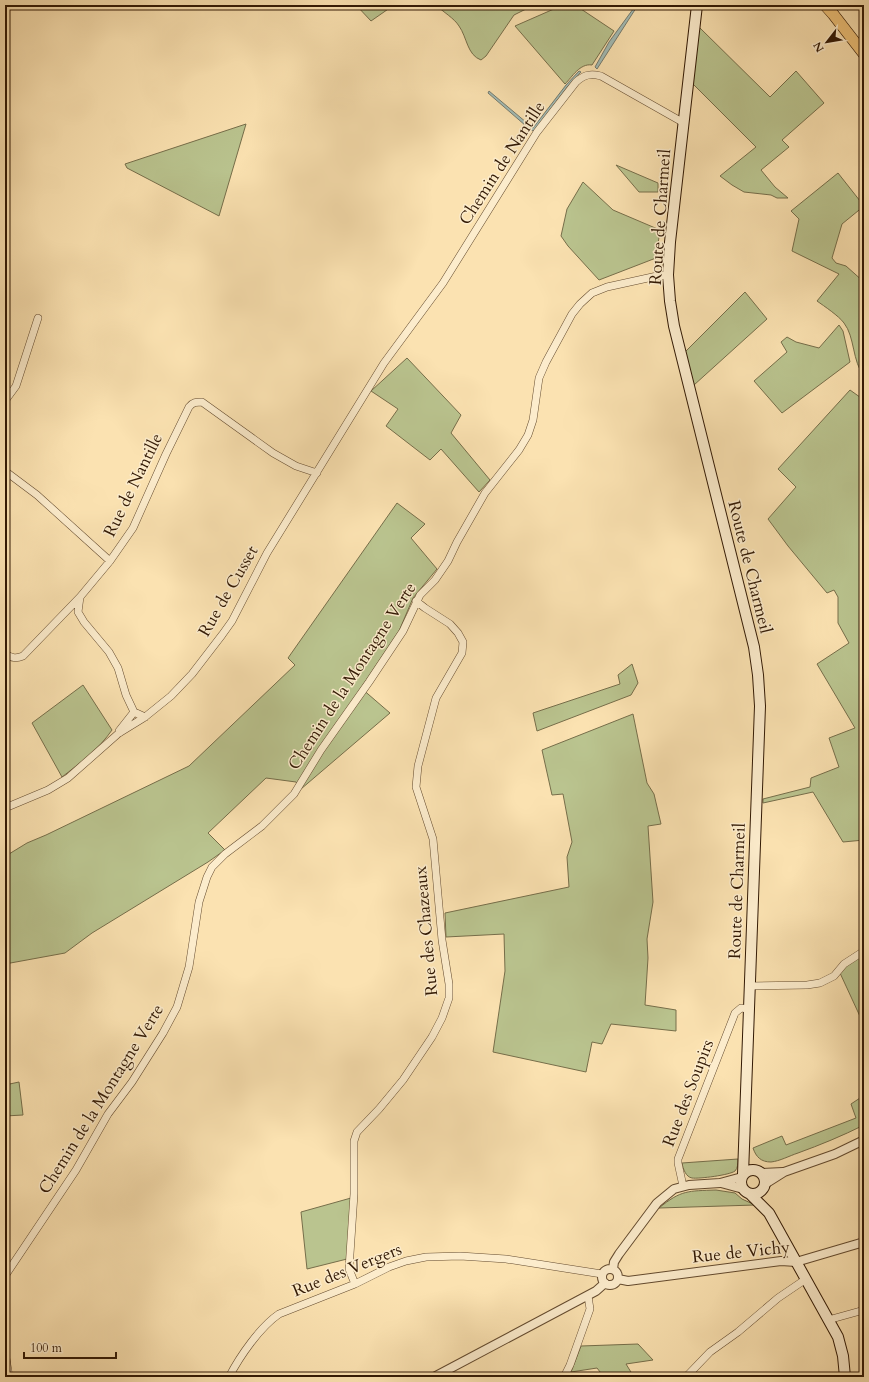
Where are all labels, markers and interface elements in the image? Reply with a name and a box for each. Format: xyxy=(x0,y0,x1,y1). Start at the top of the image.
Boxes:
north arrow xyxy=(807,22,847,62)
text: N xyxy=(810,39,828,55)
street label: Chemin de Nantille xyxy=(453,97,551,229)
street label: Route de Charmeil xyxy=(644,148,676,286)
street label: Rue de Nantille xyxy=(98,429,168,541)
street label: Route de Charmeil xyxy=(722,498,778,637)
street label: Rue de Cusset xyxy=(193,541,264,641)
street label: Chemin de la Montagne Verte xyxy=(283,578,421,774)
street label: Route de Charmeil xyxy=(723,822,751,960)
street label: Rue des Chazeaux xyxy=(409,864,443,997)
street label: Chemin de la Montagne Verte xyxy=(33,1000,169,1198)
street label: Rue des Soupirs xyxy=(657,1036,719,1150)
street label: Rue de Vichy xyxy=(691,1235,791,1269)
street label: Rue des Vergers xyxy=(289,1238,405,1302)
scale bar xyxy=(24,1334,116,1360)
text: 100 m xyxy=(30,1340,63,1356)

